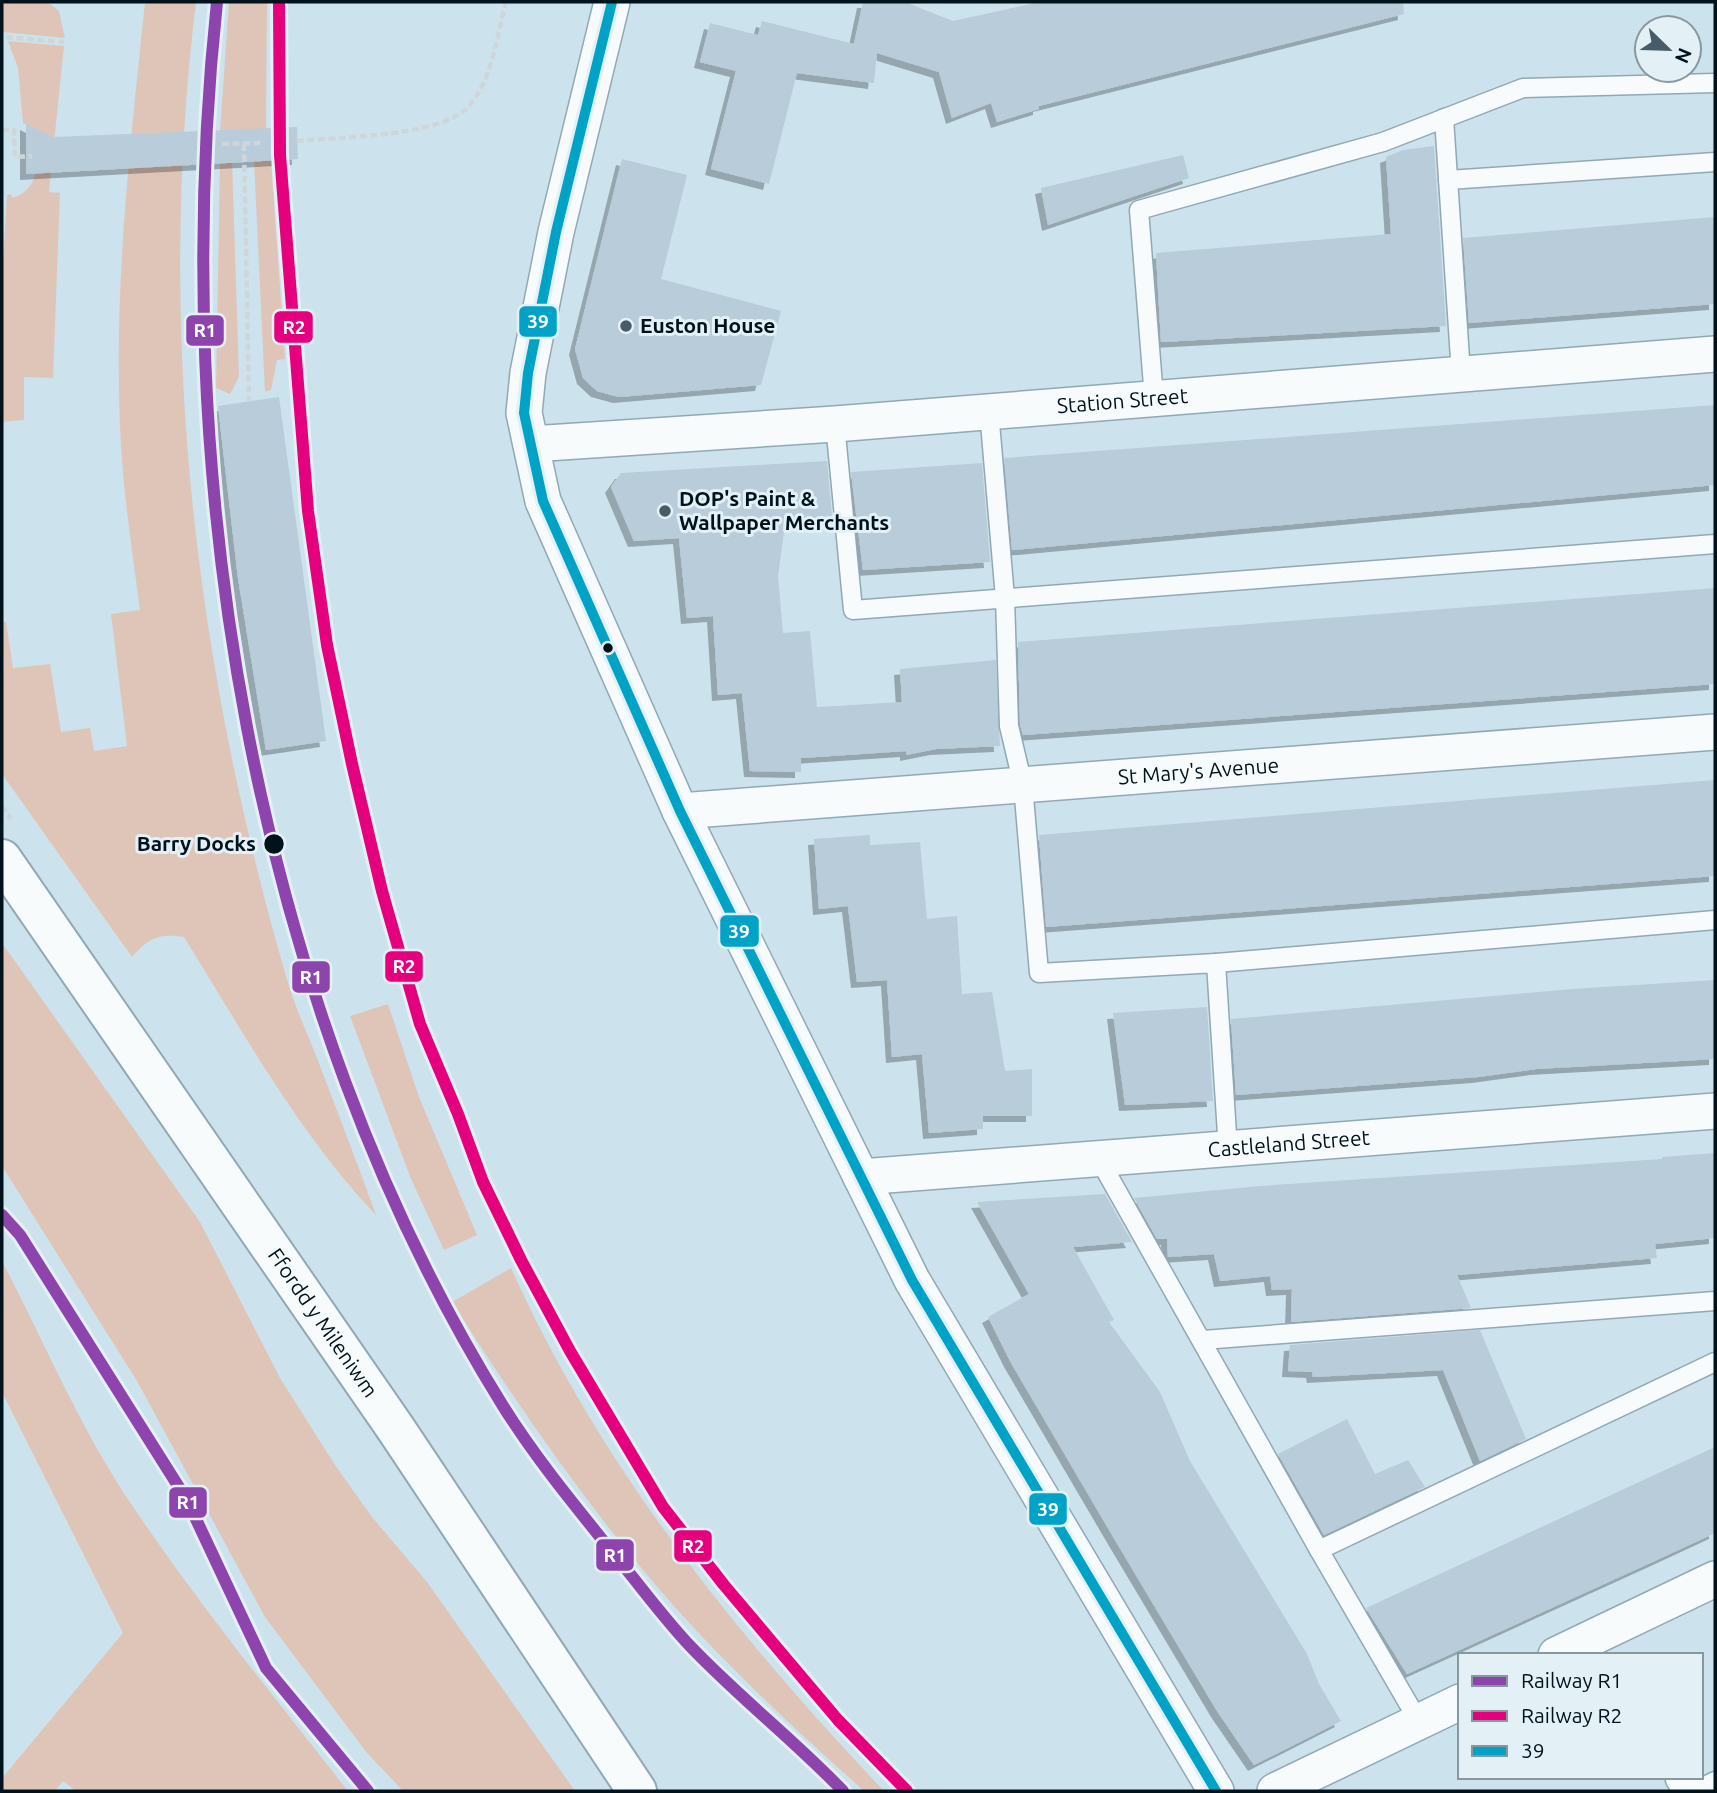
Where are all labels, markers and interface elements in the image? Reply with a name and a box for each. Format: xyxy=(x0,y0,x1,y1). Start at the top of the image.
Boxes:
north arrow xyxy=(1633,14,1703,84)
text: N xyxy=(1671,45,1697,66)
line badge: 39 xyxy=(518,305,558,338)
line badge: R2 xyxy=(273,310,314,344)
text: 39 xyxy=(527,310,549,332)
place label: Euston House xyxy=(640,313,775,337)
line badge: R1 xyxy=(185,314,225,347)
text: R2 xyxy=(282,316,306,338)
marker: Euston House xyxy=(618,318,634,334)
text: R1 xyxy=(193,319,217,341)
street label: Station Street xyxy=(1056,383,1189,417)
place label: DOP's Paint & Wallpaper Merchants xyxy=(679,486,889,534)
marker: DOP's Paint & Wallpaper Merchants xyxy=(657,503,673,519)
unlabelled marker xyxy=(601,641,615,655)
street label: St Mary's Avenue xyxy=(1117,752,1280,789)
place label: Barry Docks xyxy=(137,831,256,855)
marker: Barry Docks xyxy=(262,832,286,856)
line badge: 39 xyxy=(719,914,760,948)
text: 39 xyxy=(728,920,750,942)
line badge: R2 xyxy=(384,950,424,983)
text: R2 xyxy=(392,955,416,977)
line badge: R1 xyxy=(291,960,331,994)
text: R1 xyxy=(299,966,323,988)
street label: Castleland Street xyxy=(1207,1125,1371,1161)
street label: Ffordd y Mileniwm xyxy=(264,1243,383,1401)
line badge: R1 xyxy=(168,1486,208,1519)
text: R1 xyxy=(176,1491,200,1513)
line badge: 39 xyxy=(1028,1492,1068,1526)
text: 39 xyxy=(1037,1498,1059,1520)
line badge: R2 xyxy=(673,1529,713,1563)
text: R2 xyxy=(681,1535,705,1557)
line badge: R1 xyxy=(595,1538,635,1572)
text: R1 xyxy=(603,1544,627,1566)
legend xyxy=(1458,1653,1703,1779)
text: Railway R1 xyxy=(1521,1668,1622,1692)
text: Railway R2 xyxy=(1521,1703,1622,1727)
text: 39 xyxy=(1521,1738,1545,1762)

